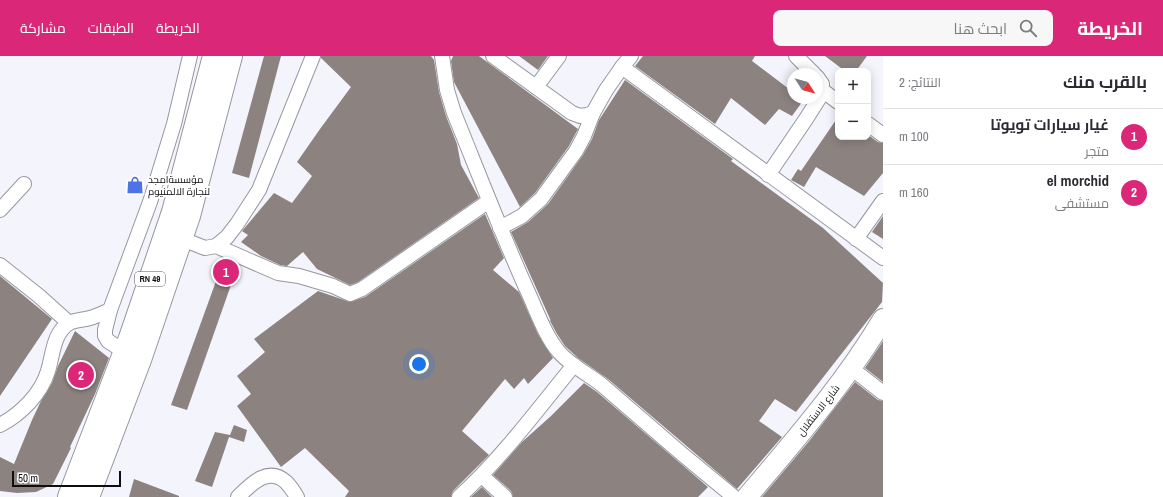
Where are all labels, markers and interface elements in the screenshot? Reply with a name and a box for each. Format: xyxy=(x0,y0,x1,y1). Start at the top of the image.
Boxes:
search box xyxy=(773,10,1053,46)
text: الخريطة xyxy=(1077,15,1143,41)
icon: search xyxy=(1017,17,1039,39)
text: ابحث هنا xyxy=(954,18,1007,39)
text: مشاركة xyxy=(20,19,66,37)
text: الطبقات xyxy=(88,19,134,37)
text: الخريطة xyxy=(156,19,200,37)
north arrow xyxy=(787,68,823,104)
map controls xyxy=(835,68,871,140)
button: + xyxy=(835,68,871,104)
text: بالقرب منك xyxy=(1063,70,1147,93)
text: النتائج: 2 xyxy=(899,74,941,91)
button: − xyxy=(835,104,871,140)
text: غيار سيارات تويوتا xyxy=(990,114,1109,135)
text: 100 m xyxy=(899,128,929,145)
text: 1 xyxy=(1131,128,1137,145)
text: متجر xyxy=(1085,143,1109,160)
text: el morchid xyxy=(1047,170,1109,191)
place label: مؤسسةامجد لنجارة الالمنيوم xyxy=(148,173,210,199)
shop icon: مؤسسةامجد لنجارة الالمنيوم xyxy=(125,175,145,195)
text: 160 m xyxy=(899,184,929,201)
text: 2 xyxy=(1131,184,1137,201)
text: مستشفى xyxy=(1055,195,1109,212)
pin: 1 xyxy=(213,257,239,287)
road number: RN 49 xyxy=(135,272,165,286)
your location xyxy=(409,354,429,374)
pin: 2 xyxy=(68,360,94,390)
street label: شارع الاستقلال xyxy=(794,382,843,439)
scale bar xyxy=(12,469,121,488)
text: 50 m xyxy=(18,471,38,485)

